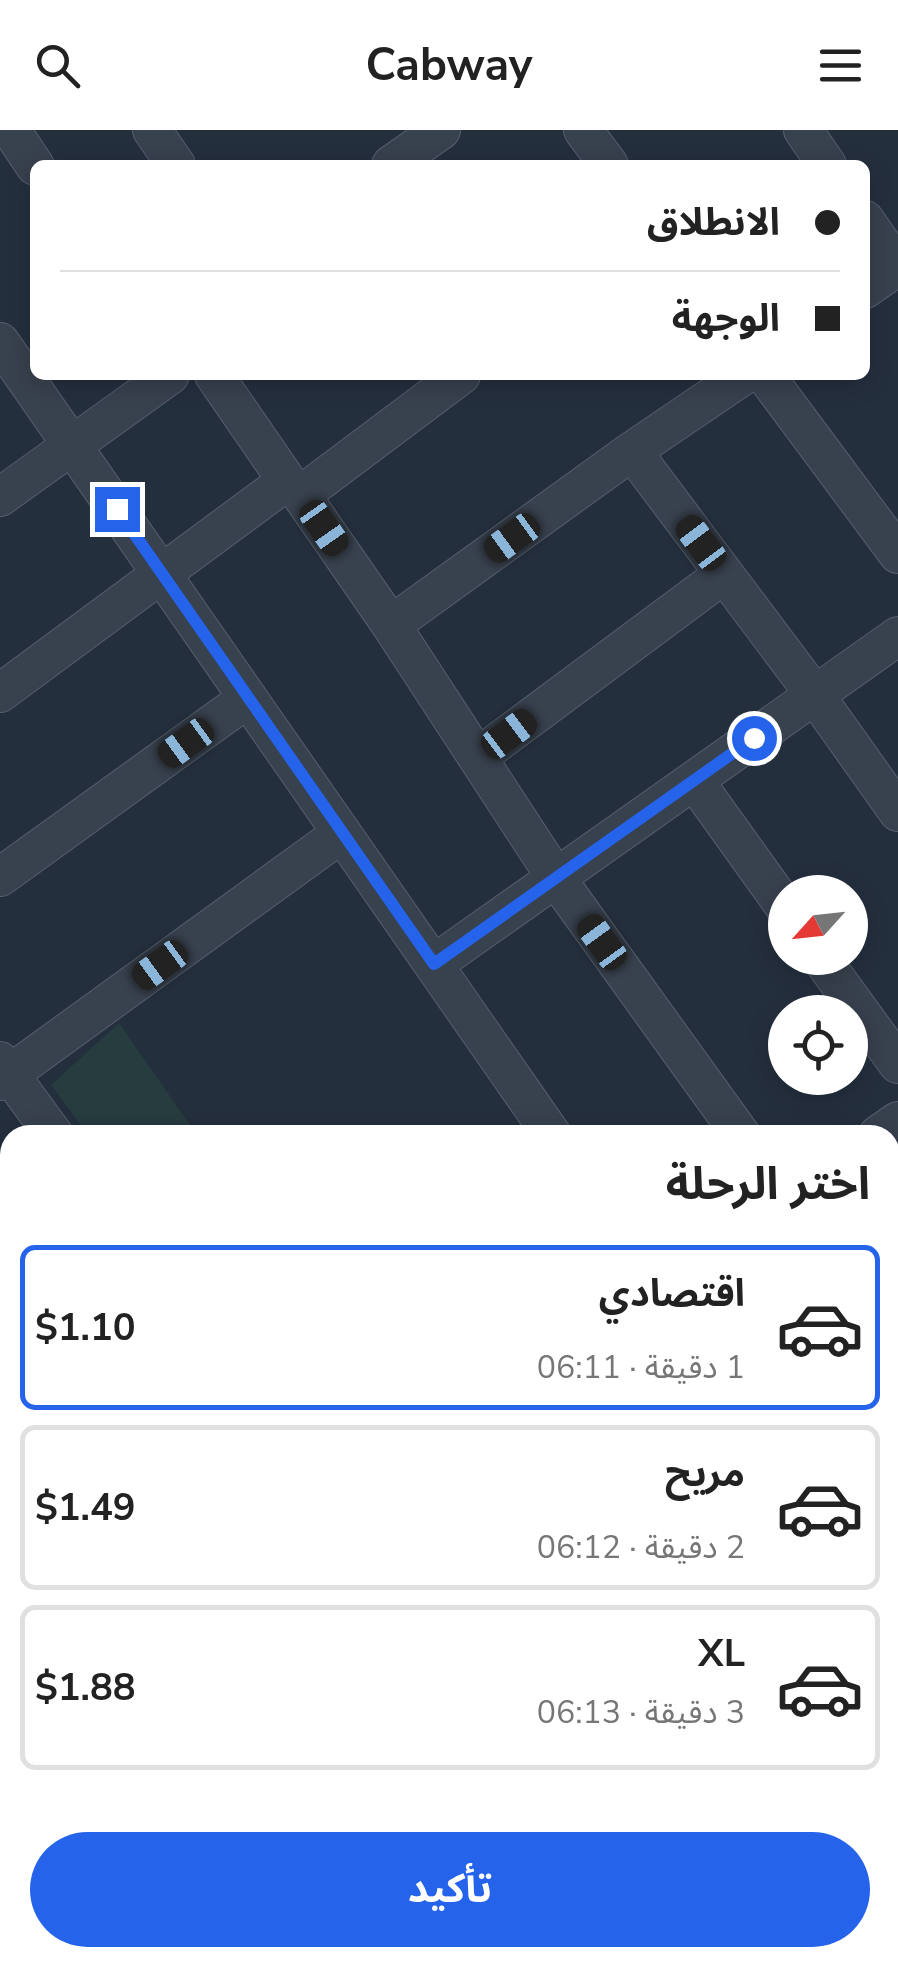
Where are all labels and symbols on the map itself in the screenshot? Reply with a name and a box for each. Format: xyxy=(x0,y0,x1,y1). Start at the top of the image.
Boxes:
route end xyxy=(95,487,140,532)
car xyxy=(295,495,353,561)
car xyxy=(479,508,545,568)
car xyxy=(671,510,731,576)
car xyxy=(476,704,542,764)
car xyxy=(153,713,219,773)
route start xyxy=(732,716,777,761)
north arrow xyxy=(768,875,868,975)
car xyxy=(572,909,632,975)
car xyxy=(127,935,193,995)

